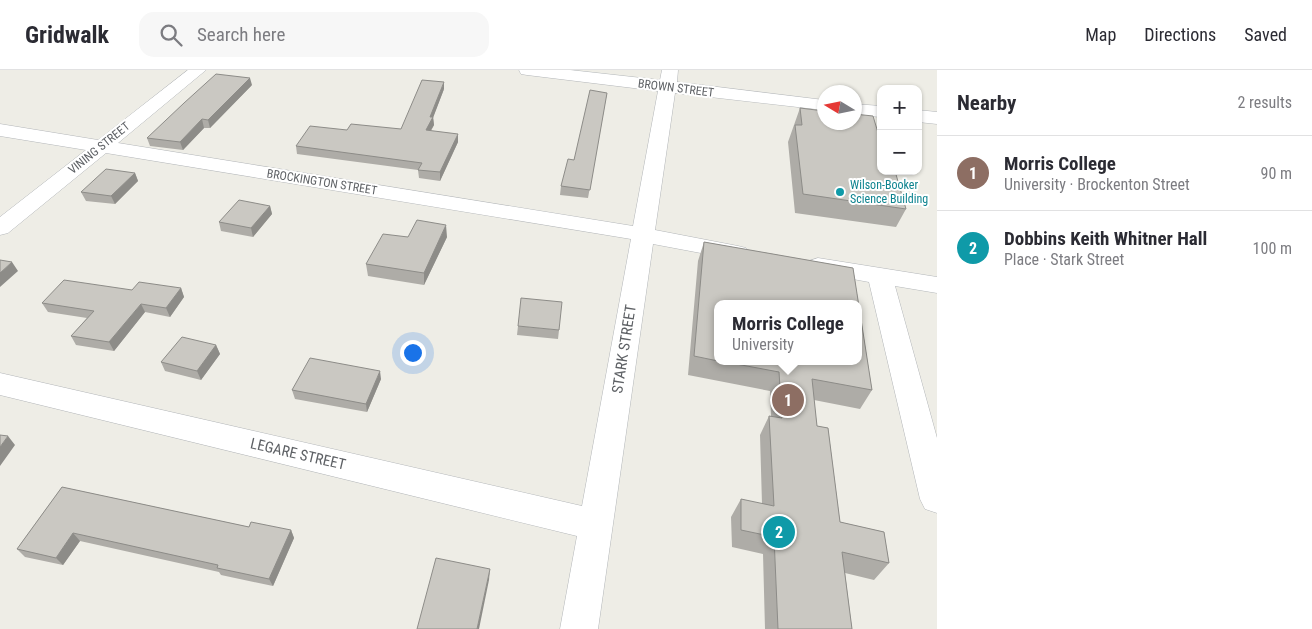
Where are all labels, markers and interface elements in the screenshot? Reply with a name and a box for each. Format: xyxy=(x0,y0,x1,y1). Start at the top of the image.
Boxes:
search box xyxy=(139,12,489,57)
text: Gridwalk xyxy=(25,21,109,49)
icon: search xyxy=(157,21,185,49)
text: Search here xyxy=(197,23,285,46)
text: Map xyxy=(1085,24,1116,45)
text: Directions xyxy=(1144,24,1216,45)
text: Saved xyxy=(1244,24,1287,45)
street label: BROWN STREET xyxy=(637,76,715,100)
north arrow xyxy=(817,85,862,130)
map controls xyxy=(877,85,922,175)
button: + xyxy=(877,85,922,130)
text: Nearby xyxy=(957,91,1016,115)
text: 2 results xyxy=(1237,93,1292,112)
street label: VINING STREET xyxy=(66,119,132,177)
button: − xyxy=(877,130,922,175)
text: Morris College xyxy=(1004,152,1116,175)
text: 1 xyxy=(969,164,977,183)
text: 90 m xyxy=(1260,164,1292,183)
street label: BROCKINGTON STREET xyxy=(266,166,378,198)
text: University · Brockenton Street xyxy=(1004,175,1190,194)
place label: Wilson-Booker Science Building xyxy=(850,178,928,206)
marker: Wilson-Booker Science Building xyxy=(834,186,846,198)
text: Dobbins Keith Whitner Hall xyxy=(1004,227,1207,250)
text: 2 xyxy=(969,239,977,258)
text: 100 m xyxy=(1253,239,1292,258)
text: Place · Stark Street xyxy=(1004,250,1124,269)
popup xyxy=(714,300,862,365)
street label: STARK STREET xyxy=(608,303,640,395)
text: Morris College xyxy=(732,312,844,335)
text: University xyxy=(732,335,794,354)
your location xyxy=(400,340,426,366)
pin: 1 xyxy=(772,381,804,419)
street label: LEGARE STREET xyxy=(249,434,348,474)
pin: 2 xyxy=(763,513,795,551)

